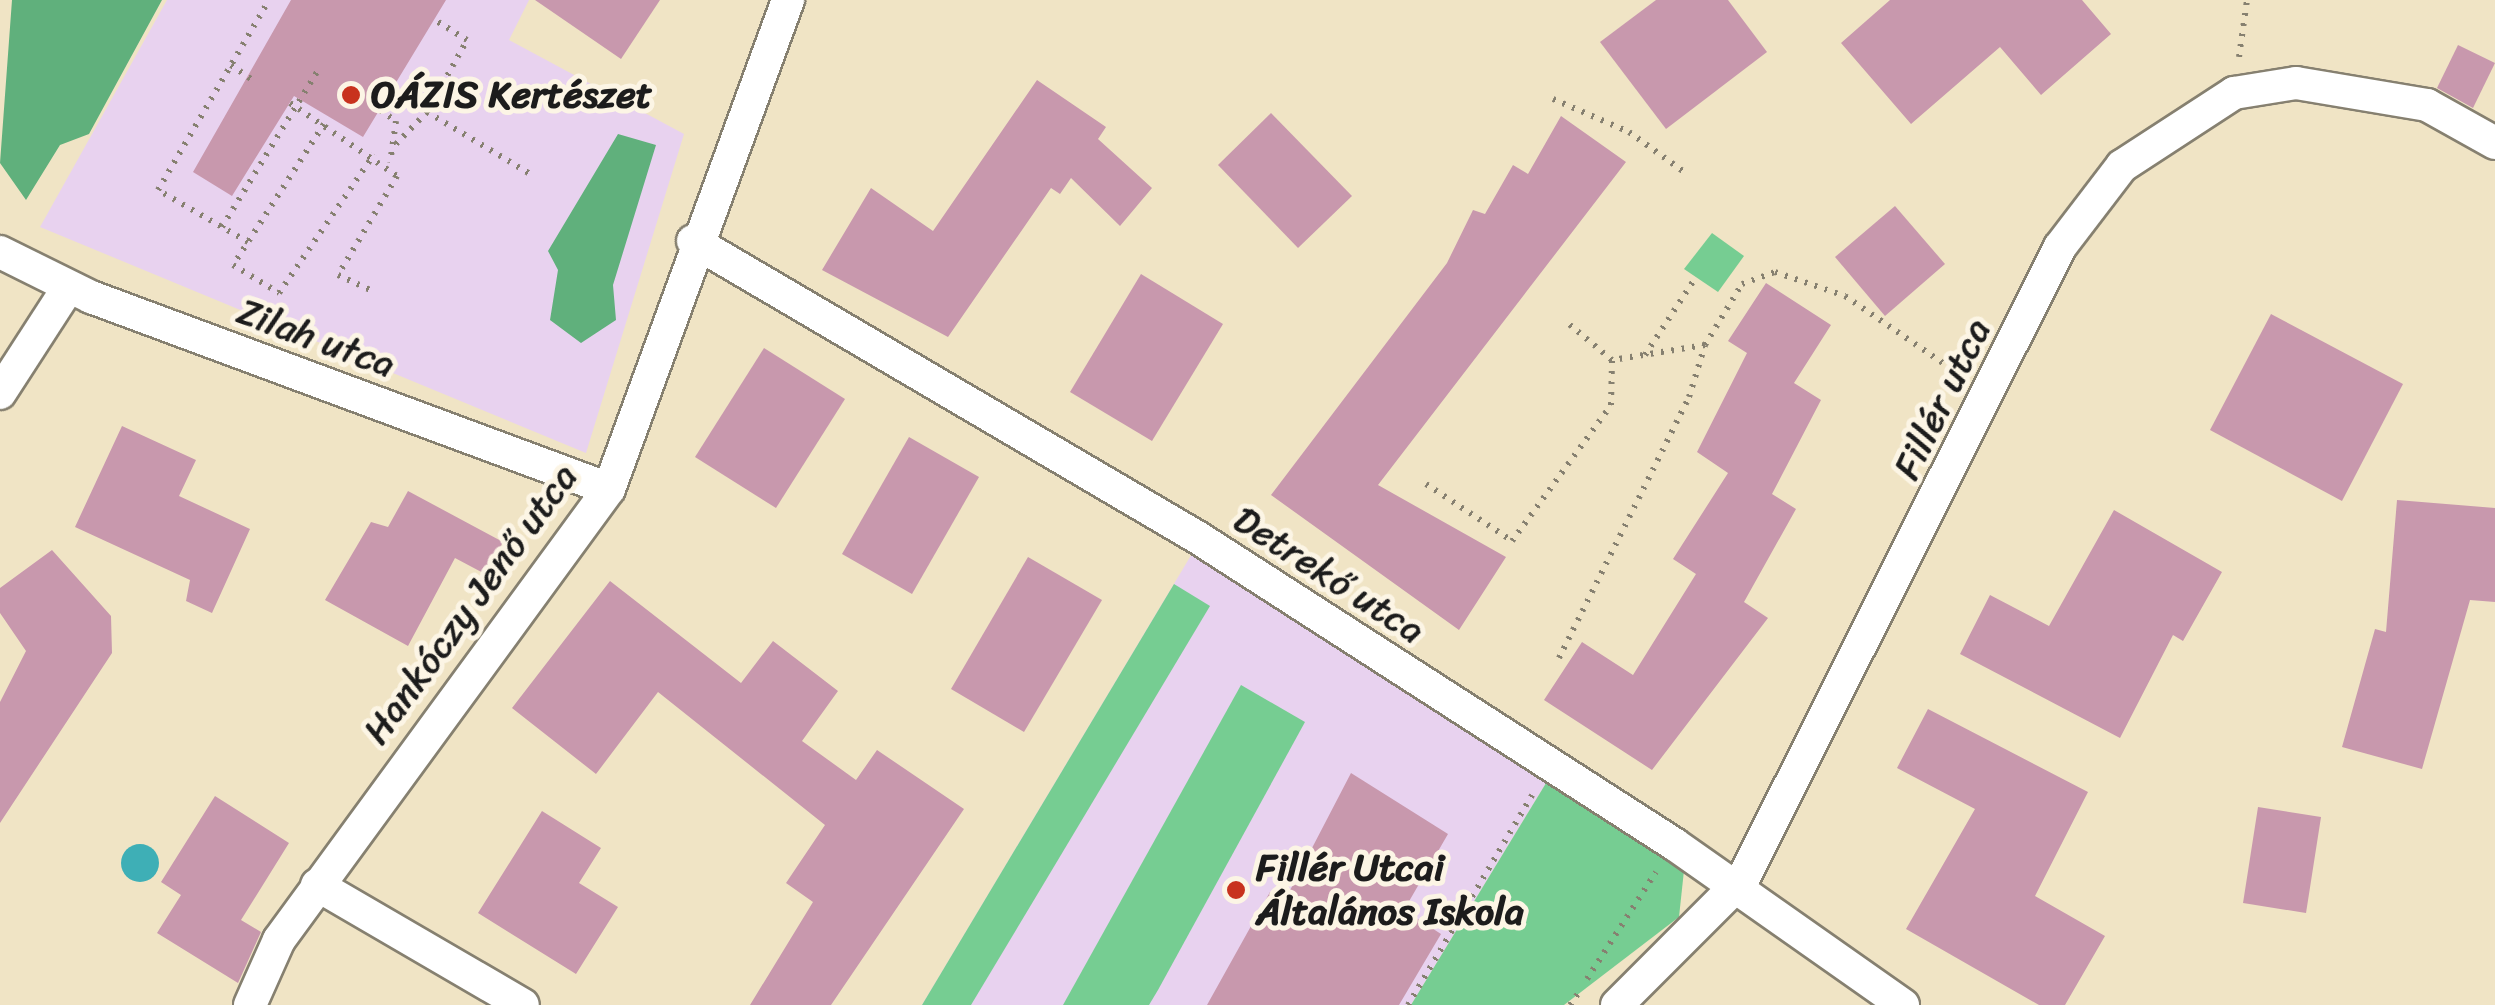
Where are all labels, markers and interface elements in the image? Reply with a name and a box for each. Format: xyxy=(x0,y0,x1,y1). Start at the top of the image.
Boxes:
place label: OÁZIS Kertészet xyxy=(371,72,653,118)
marker: OÁZIS Kertészet xyxy=(340,84,362,106)
street label: Zilah utca xyxy=(230,288,402,388)
street label: Fillér utca xyxy=(1884,311,2000,487)
street label: Hankóczy Jenő utca xyxy=(353,455,587,753)
street label: Detrekő utca xyxy=(1225,496,1433,654)
place label: Fillér Utcai Általános Iskola xyxy=(1256,845,1526,934)
marker: Fillér Utcai Általános Iskola xyxy=(1225,879,1247,901)

